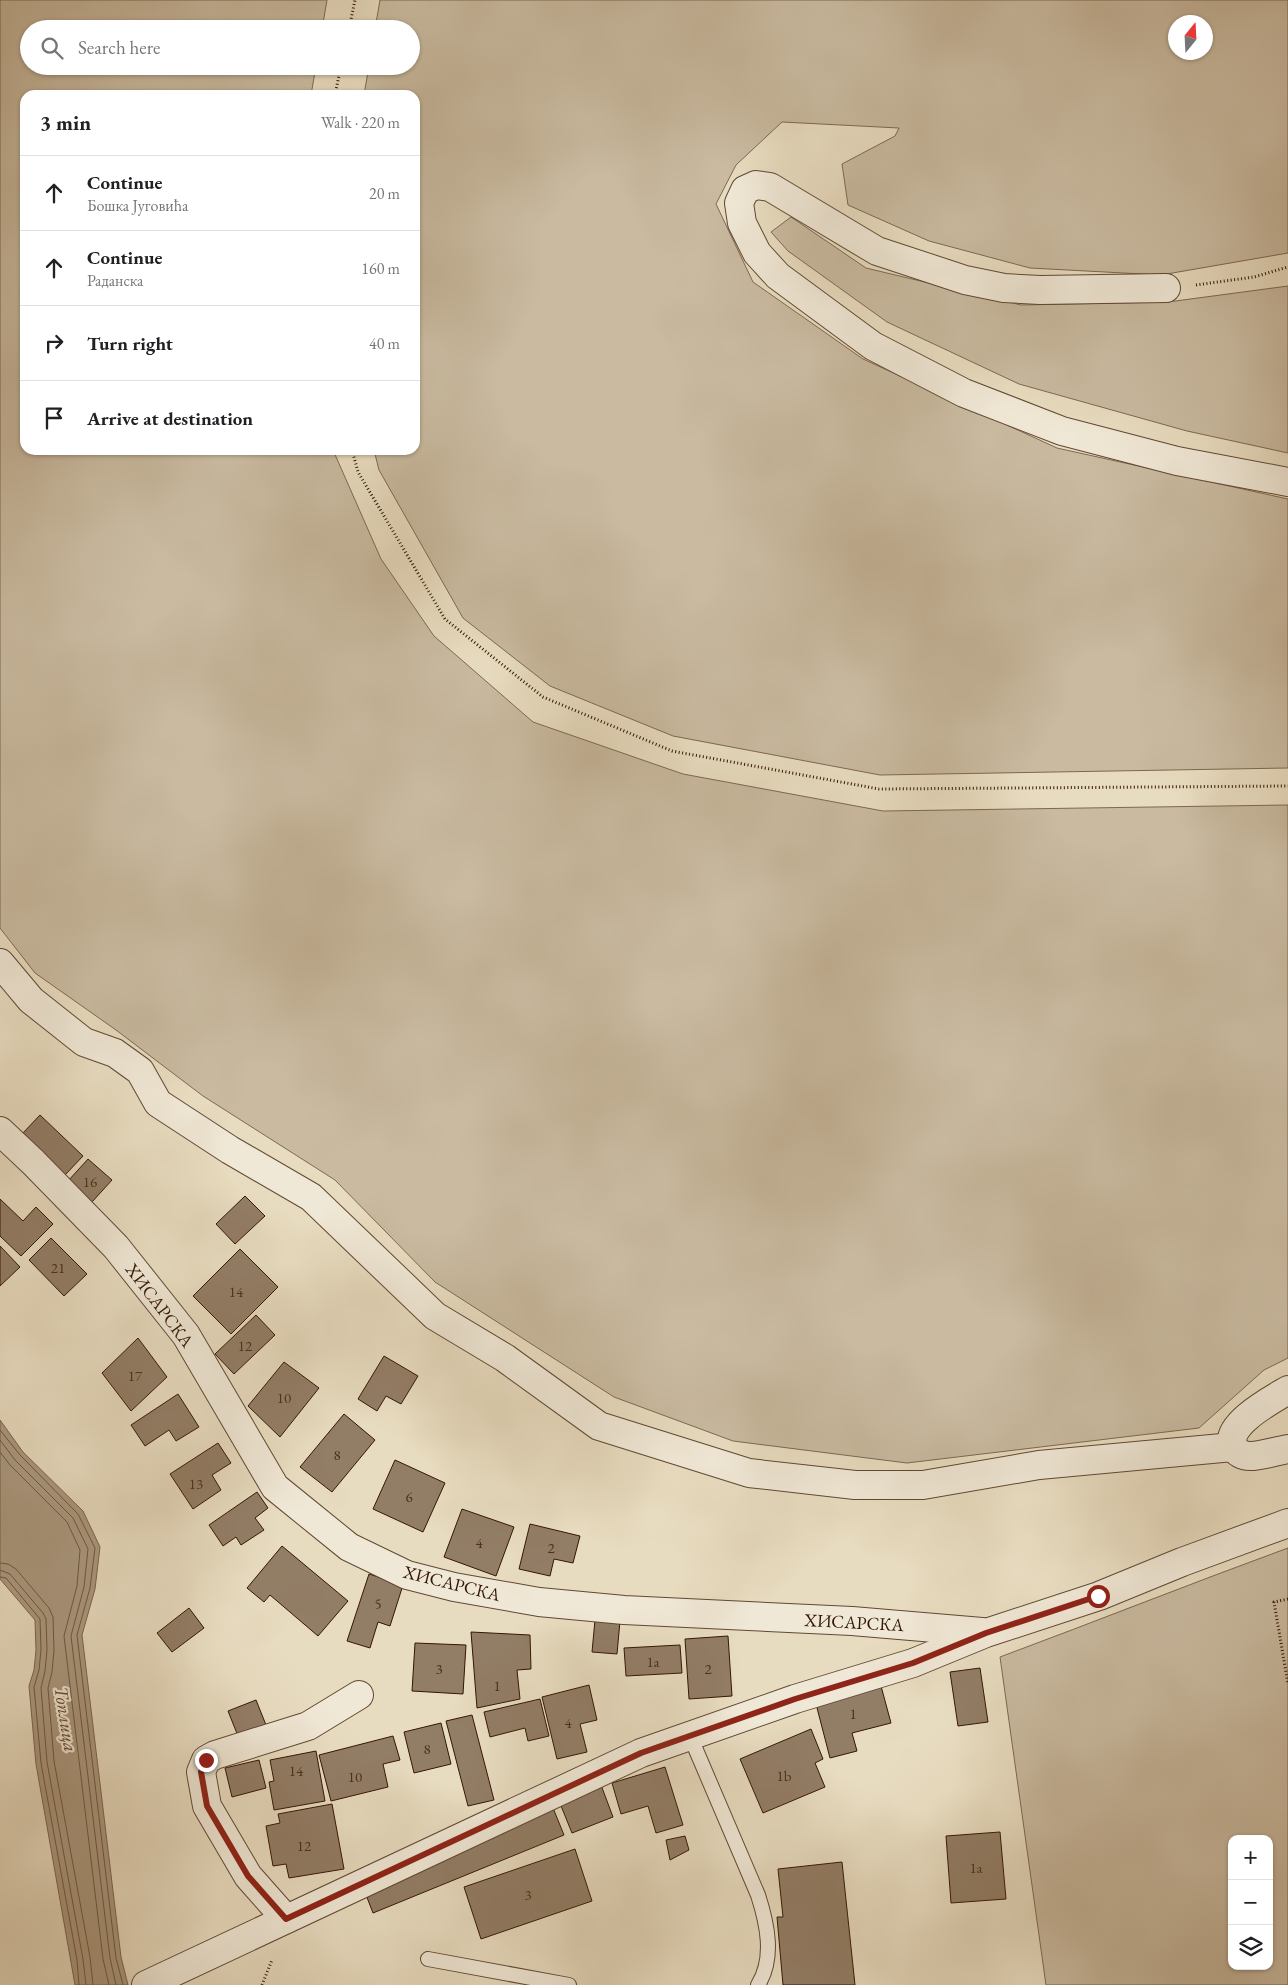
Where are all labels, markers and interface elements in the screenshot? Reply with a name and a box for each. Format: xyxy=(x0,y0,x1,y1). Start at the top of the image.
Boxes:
north arrow xyxy=(1168,15,1213,60)
search box xyxy=(20,20,420,75)
icon: search xyxy=(38,34,66,62)
text: Search here xyxy=(78,35,160,60)
text: 3 min xyxy=(40,109,91,136)
text: Walk · 220 m xyxy=(321,112,400,133)
text: Continue xyxy=(87,170,162,195)
icon: ahead xyxy=(40,179,68,207)
text: 20 m xyxy=(369,183,400,204)
text: Бошка Југовића xyxy=(87,195,188,216)
text: Continue xyxy=(87,245,162,270)
icon: ahead xyxy=(40,254,68,282)
text: 160 m xyxy=(361,258,400,279)
text: Раданска xyxy=(87,270,143,291)
icon: right xyxy=(40,329,68,357)
text: Turn right xyxy=(87,331,173,356)
text: 40 m xyxy=(369,333,400,354)
icon: arrive xyxy=(40,404,68,432)
text: Arrive at destination xyxy=(87,406,253,431)
house number: 16 xyxy=(83,1172,97,1191)
house number: 21 xyxy=(51,1258,65,1277)
street label: ХИСАРСКА xyxy=(120,1258,199,1352)
house number: 14 xyxy=(229,1282,244,1301)
house number: 12 xyxy=(238,1336,253,1355)
house number: 17 xyxy=(128,1366,143,1385)
house number: 10 xyxy=(277,1388,291,1407)
house number: 8 xyxy=(333,1445,341,1464)
house number: 13 xyxy=(189,1474,203,1493)
house number: 6 xyxy=(405,1487,413,1506)
house number: 4 xyxy=(475,1533,483,1552)
house number: 2 xyxy=(547,1538,555,1557)
street label: ХИСАРСКА xyxy=(400,1560,504,1606)
route start xyxy=(1087,1585,1110,1608)
house number: 5 xyxy=(374,1594,382,1613)
street label: ХИСАРСКА xyxy=(803,1608,905,1636)
house number: 1a xyxy=(646,1652,660,1671)
house number: 3 xyxy=(435,1659,443,1678)
house number: 2 xyxy=(704,1659,712,1678)
house number: 1 xyxy=(493,1676,501,1695)
water label: Топлица xyxy=(49,1685,83,1753)
house number: 1 xyxy=(849,1704,857,1723)
house number: 4 xyxy=(564,1713,572,1732)
house number: 8 xyxy=(423,1739,431,1758)
route end xyxy=(195,1749,218,1772)
house number: 14 xyxy=(289,1761,304,1780)
house number: 1b xyxy=(777,1766,792,1785)
house number: 10 xyxy=(348,1767,362,1786)
map controls xyxy=(1228,1835,1273,1970)
button: + xyxy=(1228,1835,1273,1880)
house number: 12 xyxy=(297,1836,312,1855)
house number: 1a xyxy=(969,1858,983,1877)
button: − xyxy=(1228,1880,1273,1925)
house number: 3 xyxy=(524,1885,532,1904)
button: layers xyxy=(1228,1925,1273,1970)

